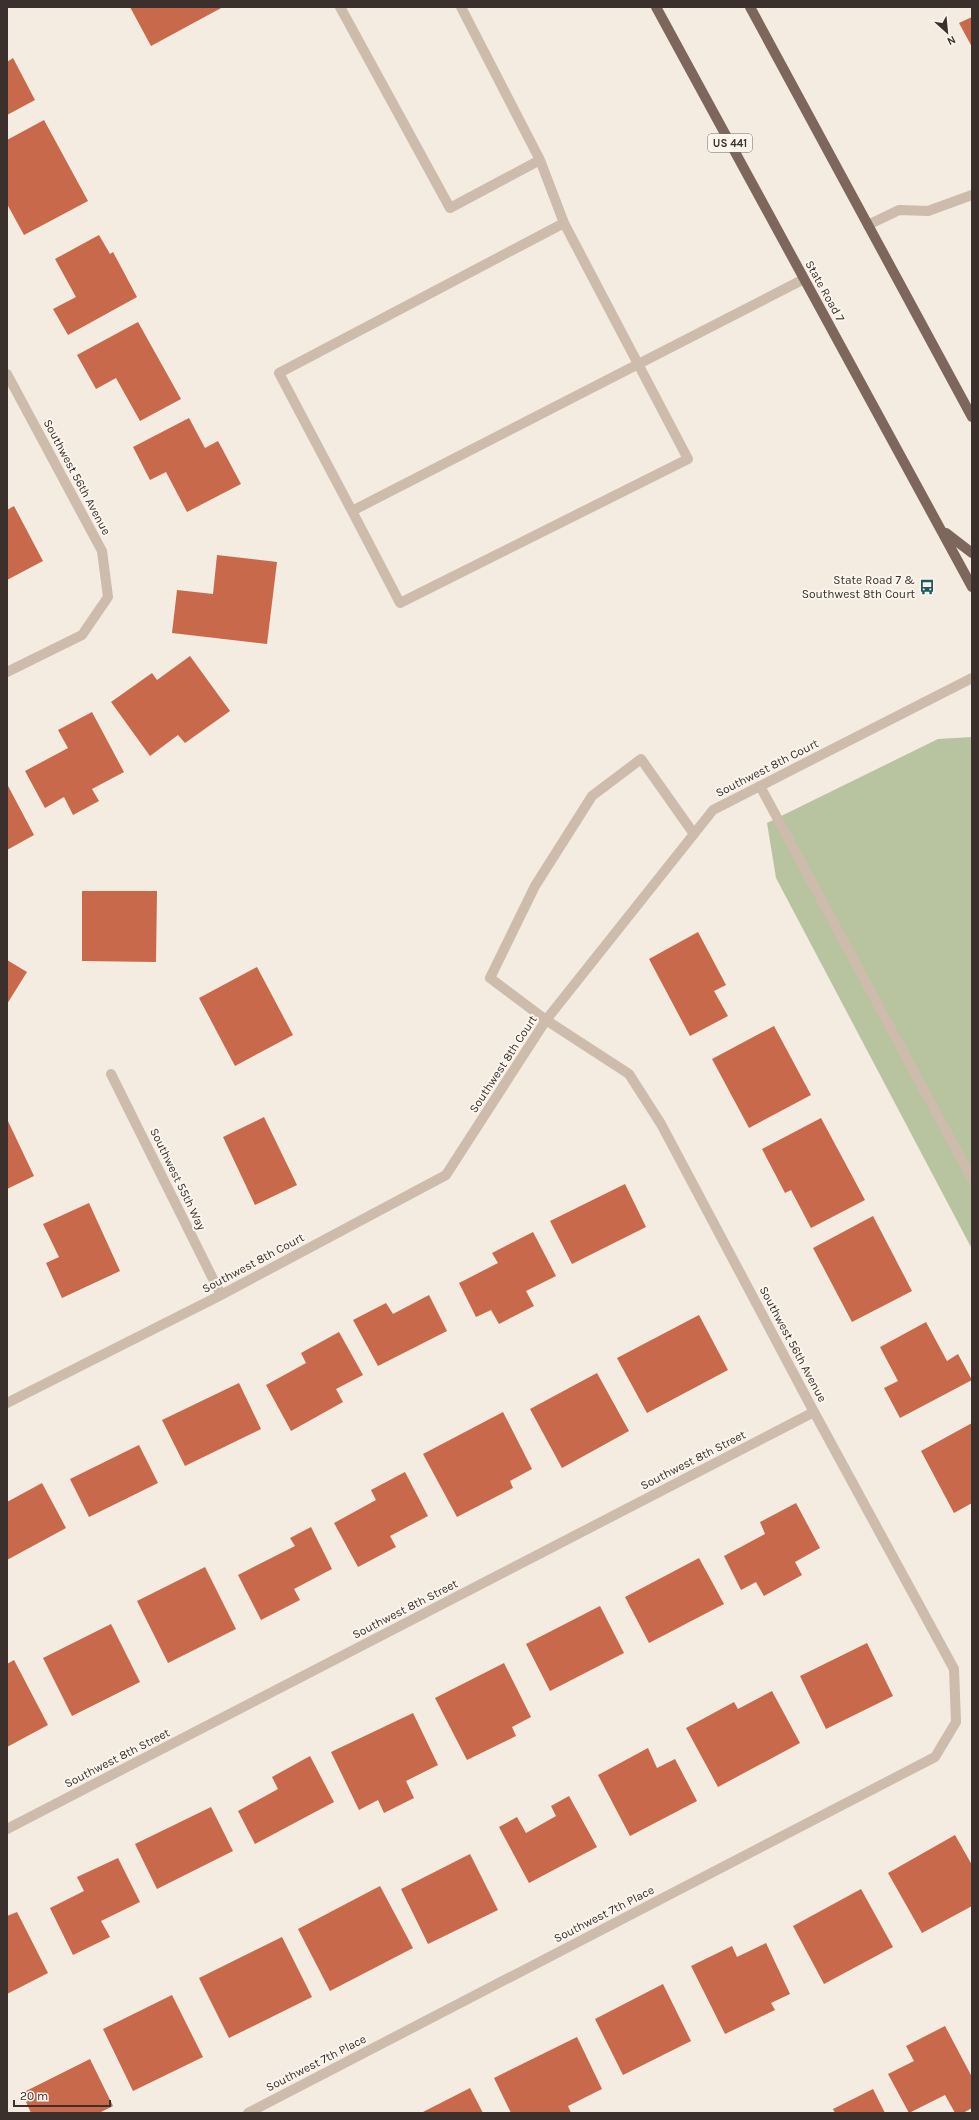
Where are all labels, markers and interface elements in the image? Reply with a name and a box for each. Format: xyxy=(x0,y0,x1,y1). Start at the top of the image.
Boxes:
north arrow xyxy=(927,12,967,52)
text: N xyxy=(945,33,958,48)
road number: US 441 xyxy=(708,134,752,152)
street label: State Road 7 xyxy=(802,258,848,324)
street label: Southwest 56th Avenue xyxy=(41,417,113,537)
place label: State Road 7 & Southwest 8th Court xyxy=(802,573,915,601)
bus stop icon: State Road 7 & Southwest 8th Court xyxy=(918,578,936,596)
street label: Southwest 8th Court xyxy=(713,736,821,800)
street label: Southwest 8th Court xyxy=(466,1012,540,1115)
street label: Southwest 55th Way xyxy=(147,1126,209,1233)
street label: Southwest 8th Court xyxy=(200,1230,307,1296)
street label: Southwest 56th Avenue xyxy=(757,1284,829,1404)
street label: Southwest 8th Street xyxy=(638,1427,748,1493)
street label: Southwest 8th Street xyxy=(350,1576,460,1642)
street label: Southwest 8th Street xyxy=(62,1725,172,1791)
street label: Southwest 7th Place xyxy=(552,1883,656,1945)
street label: Southwest 7th Place xyxy=(264,2032,368,2094)
scale bar xyxy=(14,2082,110,2108)
text: 20 m xyxy=(20,2089,48,2103)

